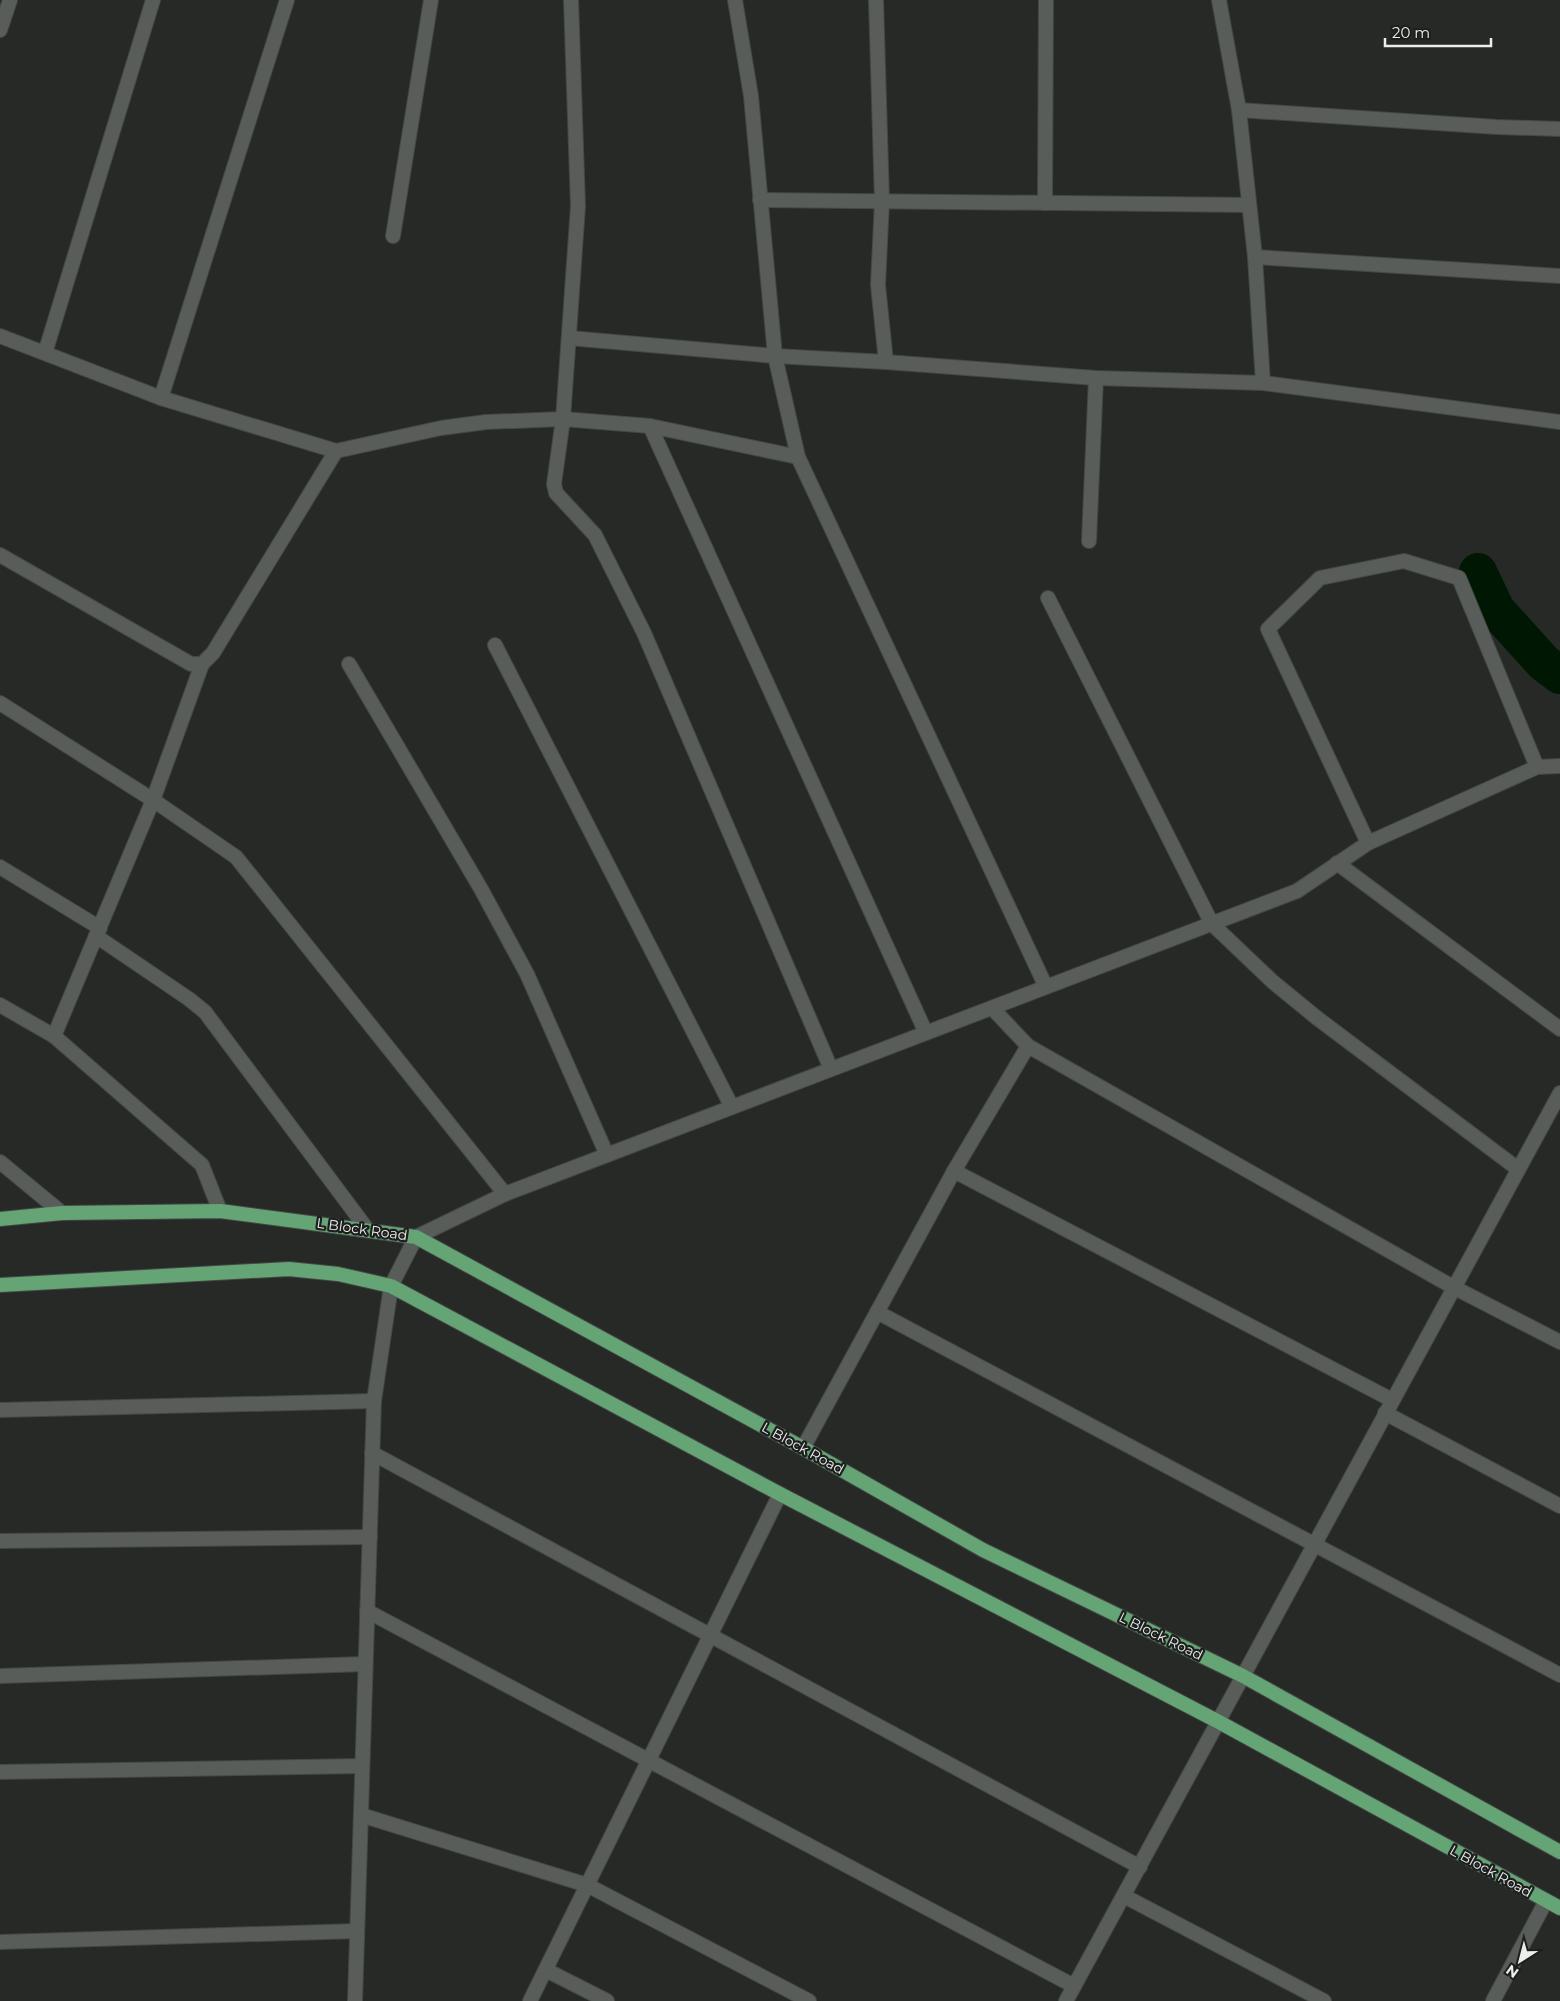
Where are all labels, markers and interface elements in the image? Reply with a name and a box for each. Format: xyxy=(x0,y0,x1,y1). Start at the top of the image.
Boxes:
scale bar xyxy=(1385,15,1491,47)
text: 20 m xyxy=(1392,23,1430,42)
street label: L Block Road xyxy=(315,1214,409,1244)
street label: L Block Road xyxy=(759,1418,847,1478)
street label: L Block Road xyxy=(1116,1608,1206,1664)
street label: L Block Road xyxy=(1447,1841,1535,1901)
north arrow xyxy=(1495,1936,1545,1986)
text: N xyxy=(1502,1961,1522,1982)

